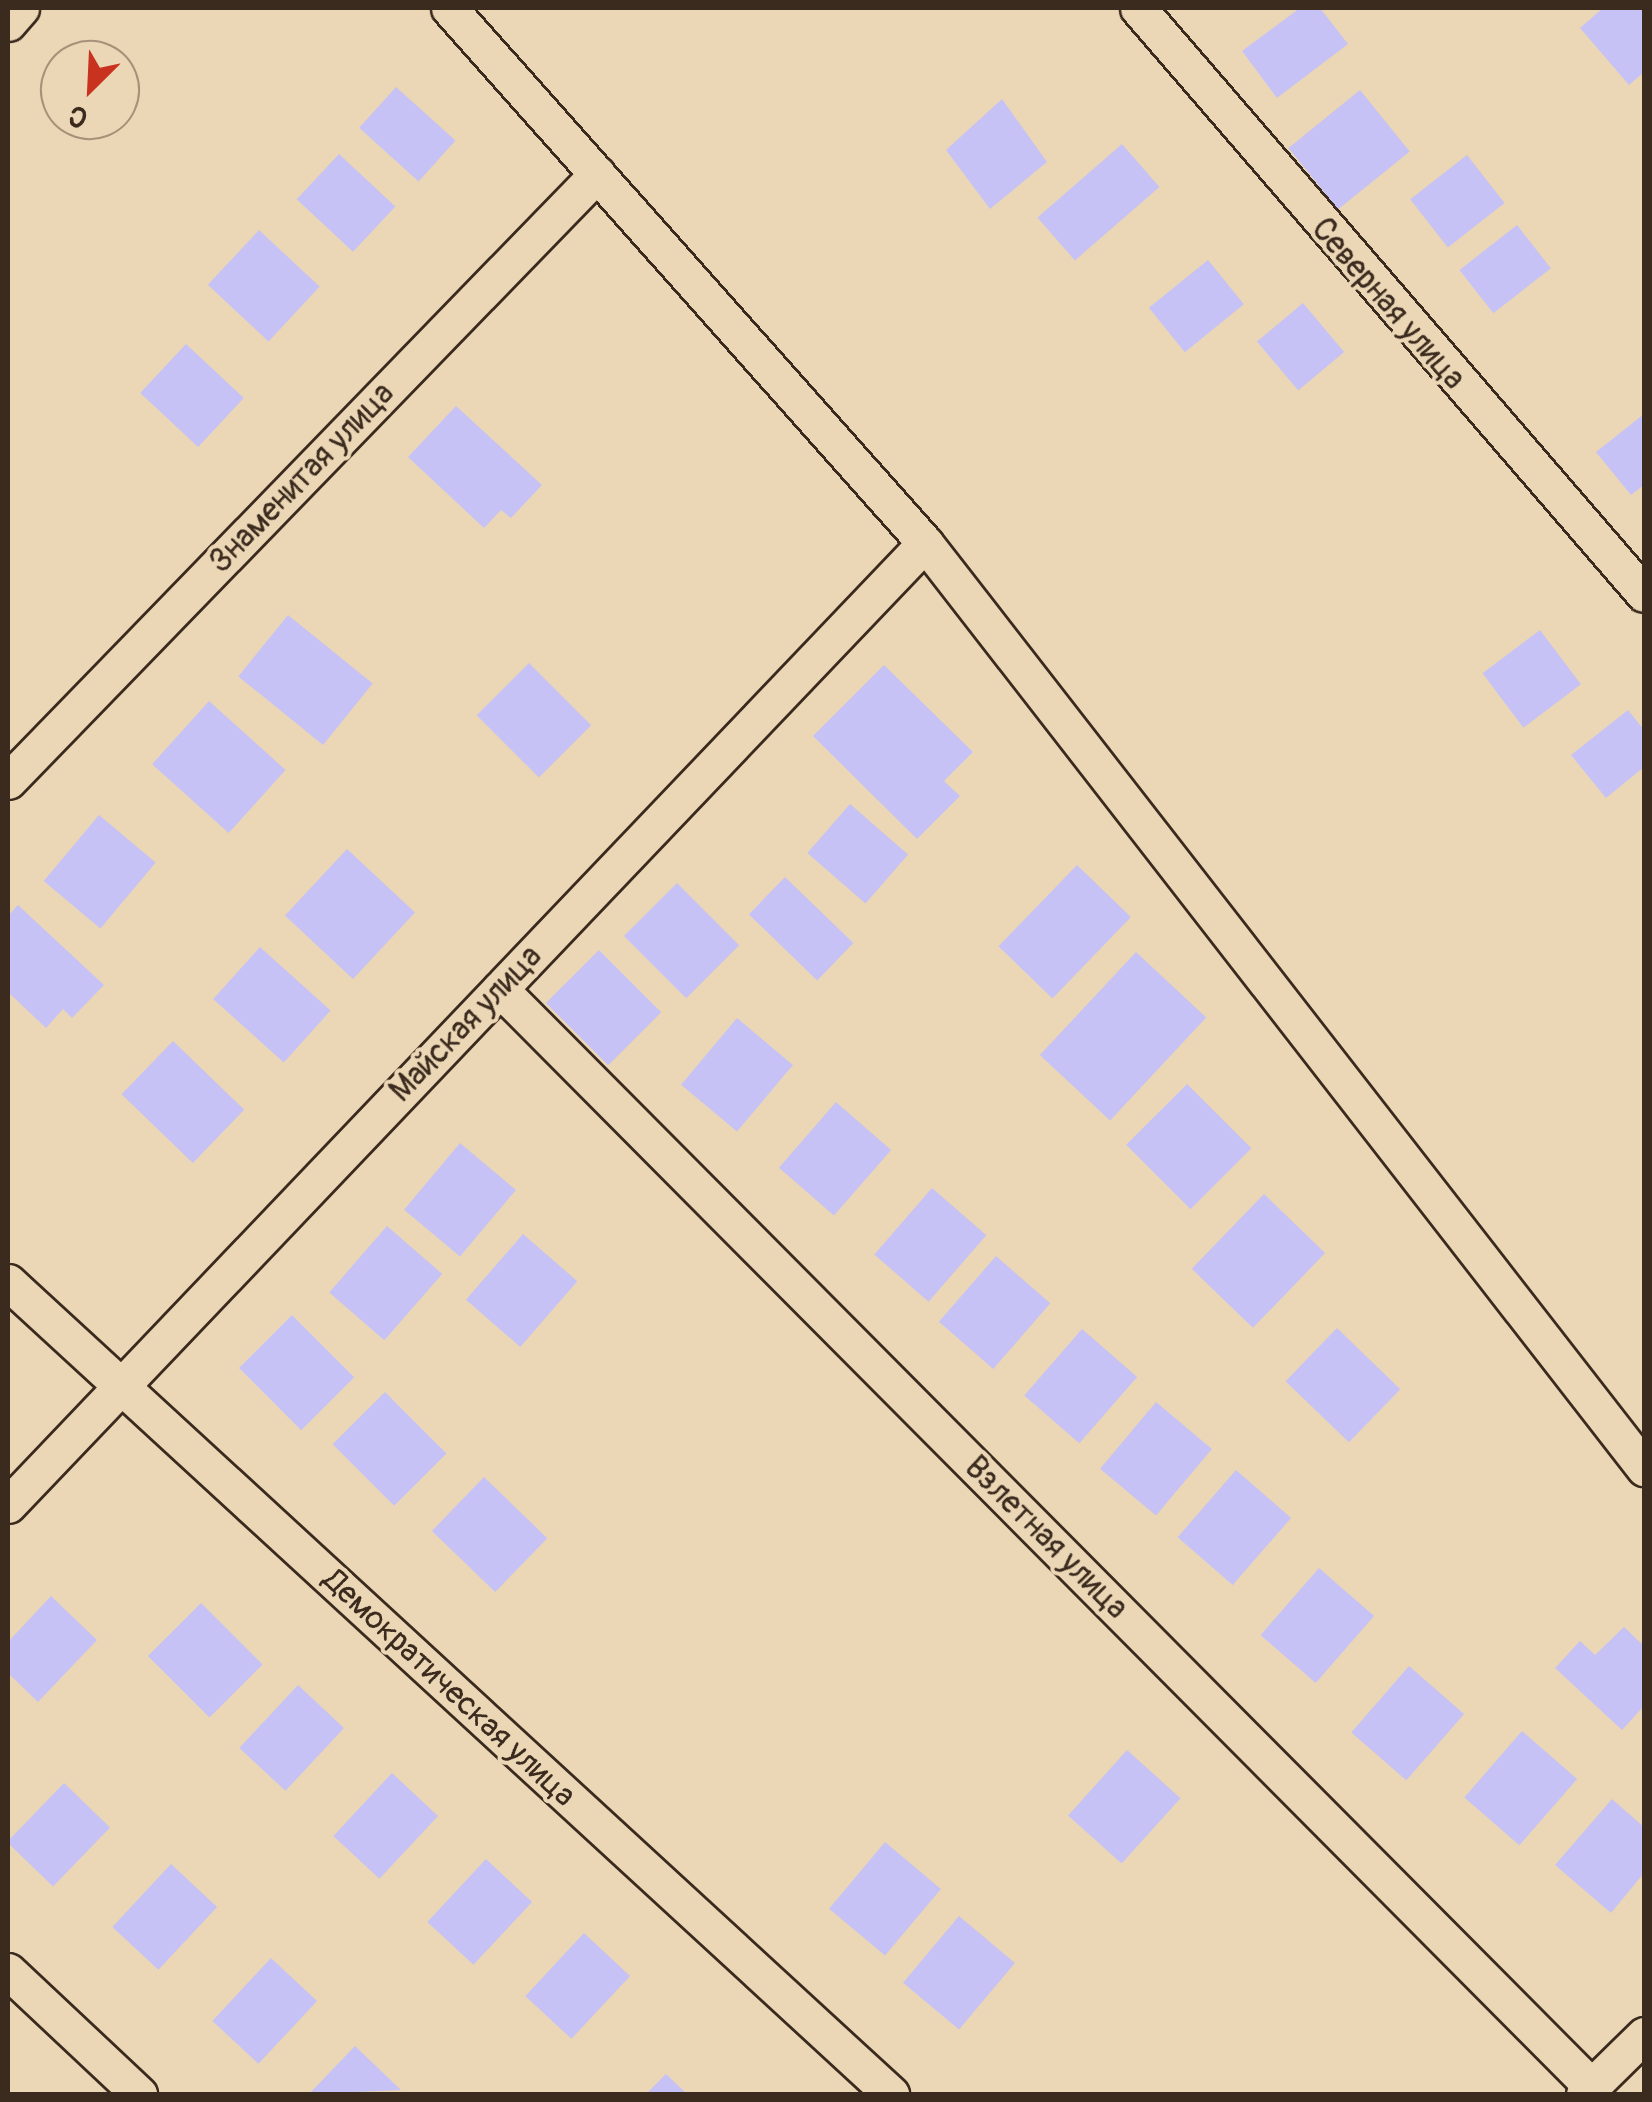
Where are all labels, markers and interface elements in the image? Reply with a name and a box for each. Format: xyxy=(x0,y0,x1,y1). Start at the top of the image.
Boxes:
north arrow xyxy=(40,40,140,140)
text: С xyxy=(63,97,93,136)
street label: Северная улица xyxy=(1303,210,1473,398)
street label: Знаменитая улица xyxy=(201,375,403,581)
street label: Майская улица xyxy=(382,938,550,1110)
street label: Взлетная улица xyxy=(957,1449,1135,1627)
street label: Демократическая улица xyxy=(315,1561,583,1815)

